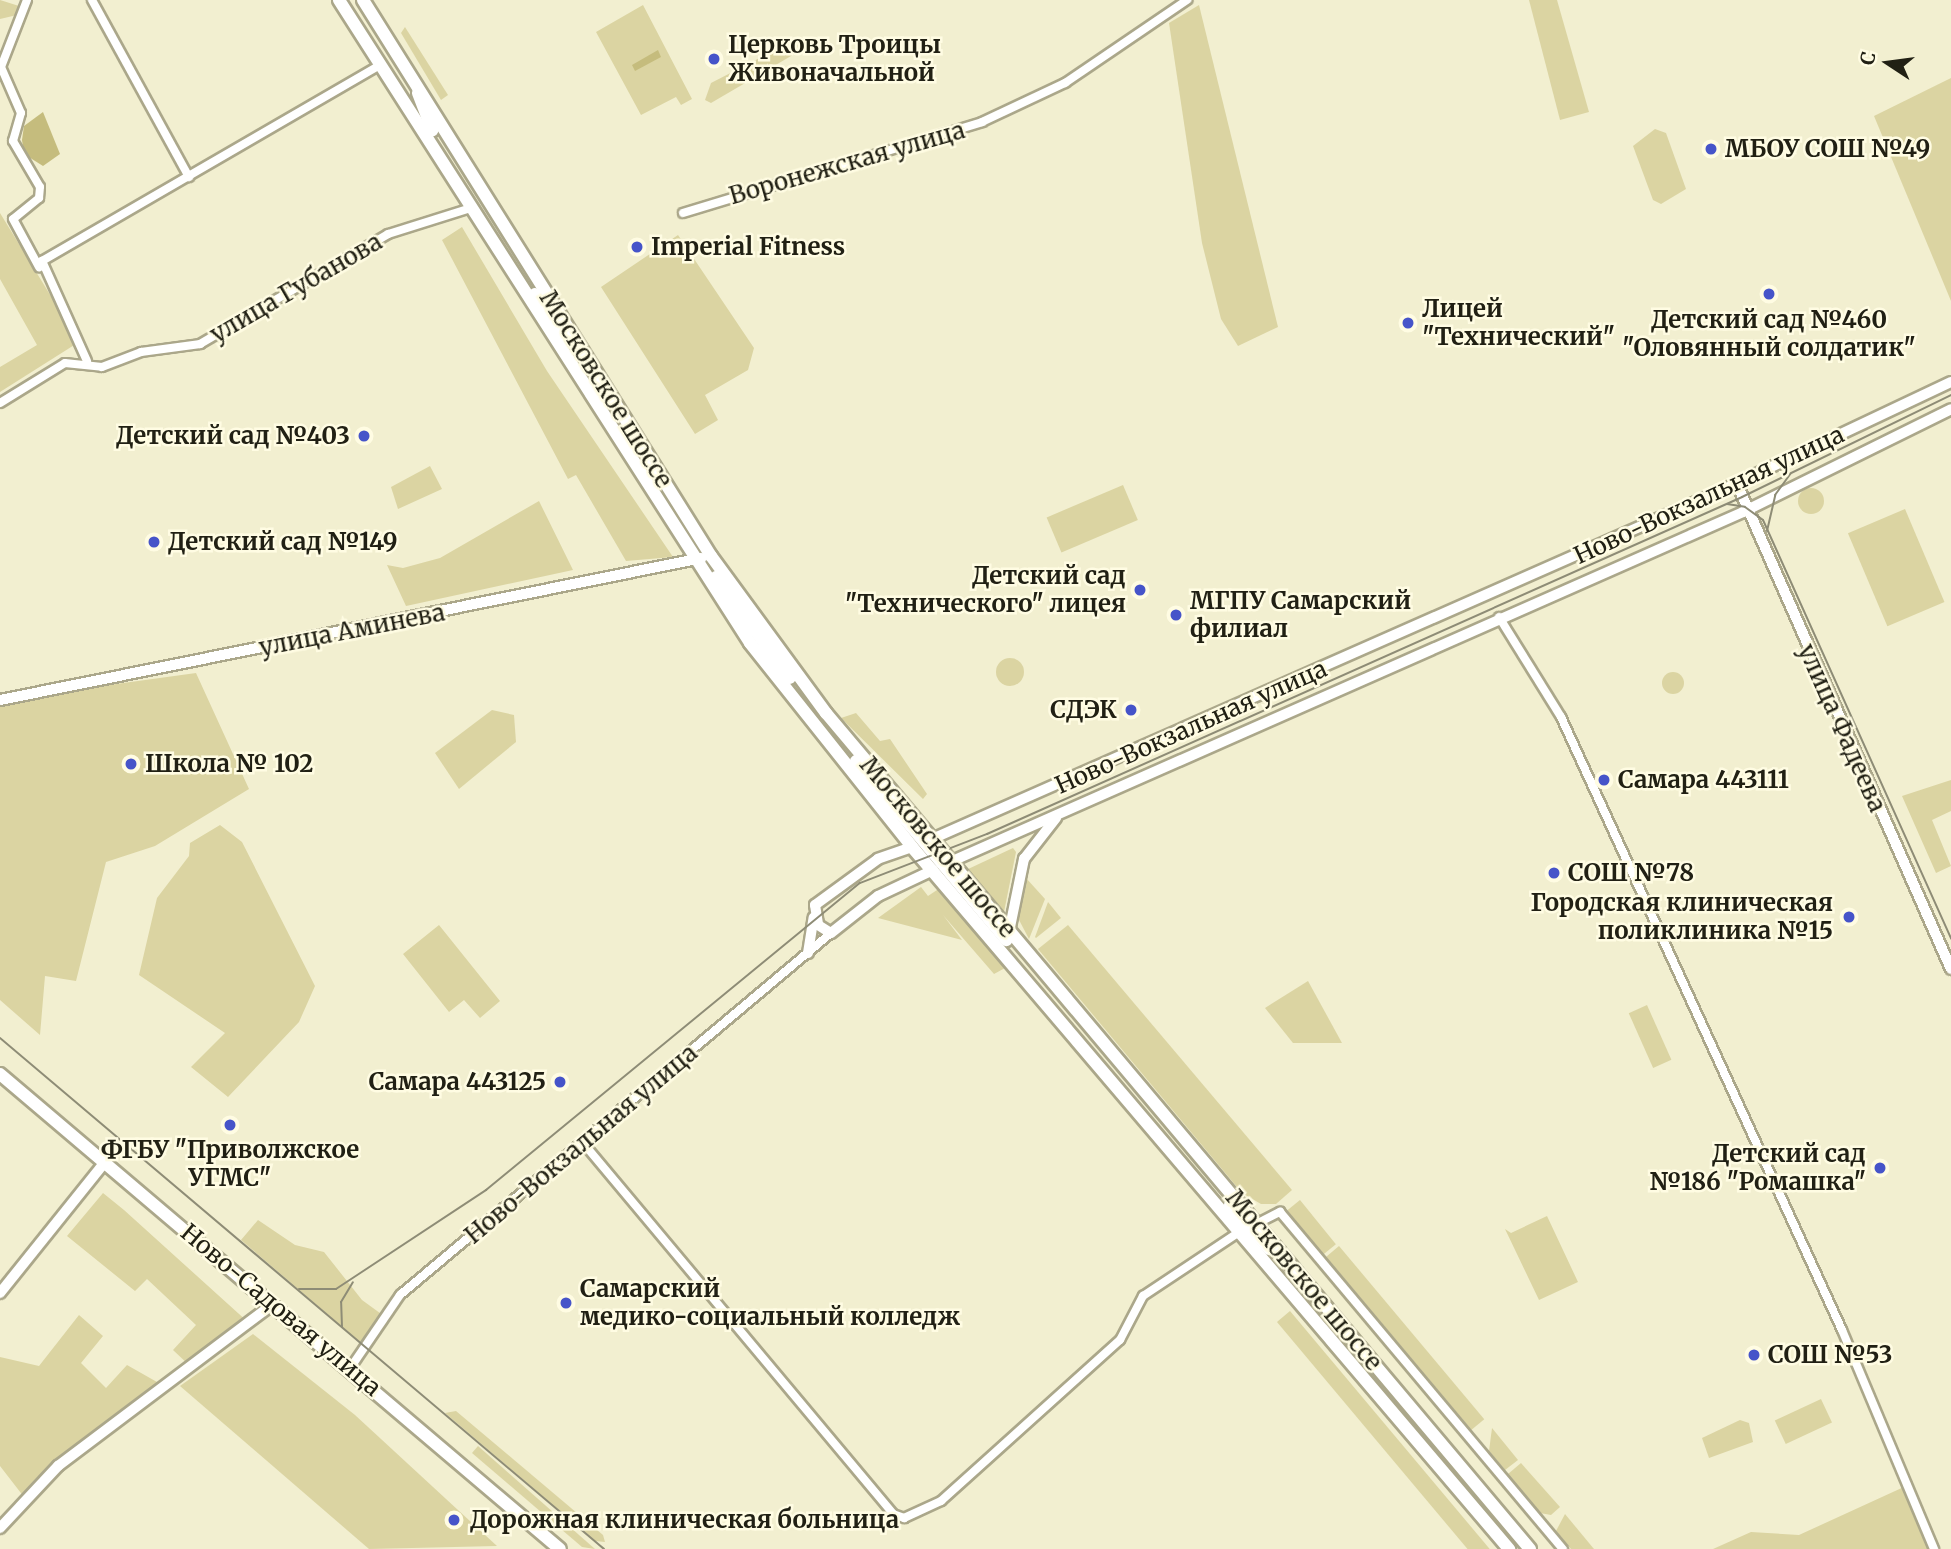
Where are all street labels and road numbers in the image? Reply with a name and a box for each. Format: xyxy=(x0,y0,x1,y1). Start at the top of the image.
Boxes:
street label: Воронежская улица xyxy=(726,116,968,210)
street label: улица Губанова xyxy=(205,227,387,349)
street label: Московское шоссе xyxy=(534,285,678,493)
street label: Ново-Вокзальная улица xyxy=(1570,420,1848,570)
street label: улица Аминева xyxy=(257,598,447,662)
street label: улица Фадеева xyxy=(1792,640,1892,816)
street label: Ново-Вокзальная улица xyxy=(1051,654,1331,800)
street label: Московское шоссе xyxy=(854,751,1022,943)
street label: Ново-Вокзальная улица xyxy=(459,1038,703,1250)
street label: Московское шоссе xyxy=(1220,1184,1388,1376)
street label: Ново-Садовая улица xyxy=(175,1218,387,1402)

